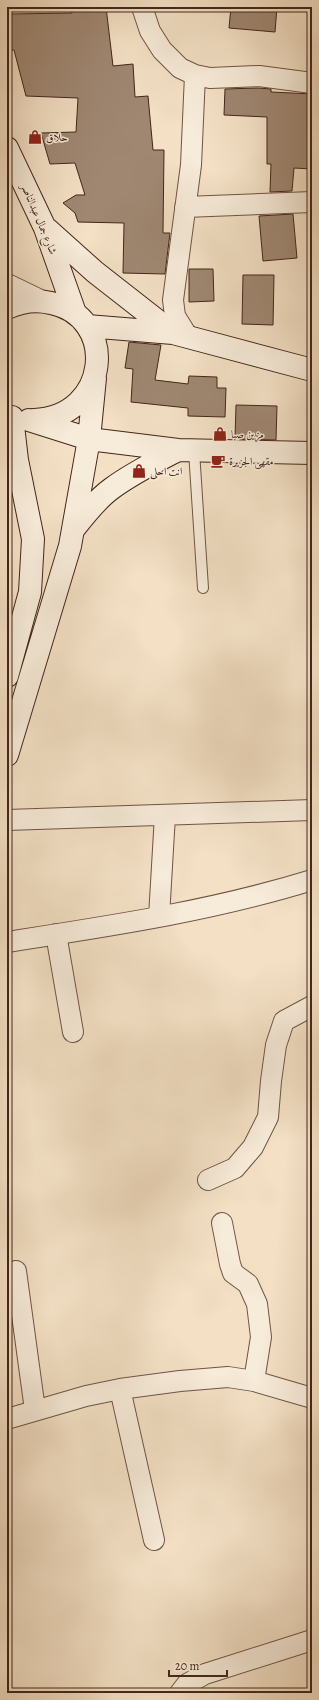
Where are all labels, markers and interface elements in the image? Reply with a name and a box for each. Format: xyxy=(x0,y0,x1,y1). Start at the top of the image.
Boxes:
shop icon: حلاق xyxy=(27,129,43,145)
place label: حلاق xyxy=(46,130,68,145)
street label: شارع جمال عبدالناصر xyxy=(15,181,61,257)
shop icon: مزين صبا xyxy=(212,426,228,442)
place label: مزين صبا xyxy=(231,427,264,442)
cafe icon: مقهى الجزيرة xyxy=(210,453,226,469)
place label: مقهى الجزيرة xyxy=(229,454,274,470)
shop icon: انت احلى xyxy=(131,463,147,479)
place label: انت احلى xyxy=(150,464,182,480)
scale bar xyxy=(169,1652,227,1678)
text: 20 m xyxy=(175,1658,199,1674)

